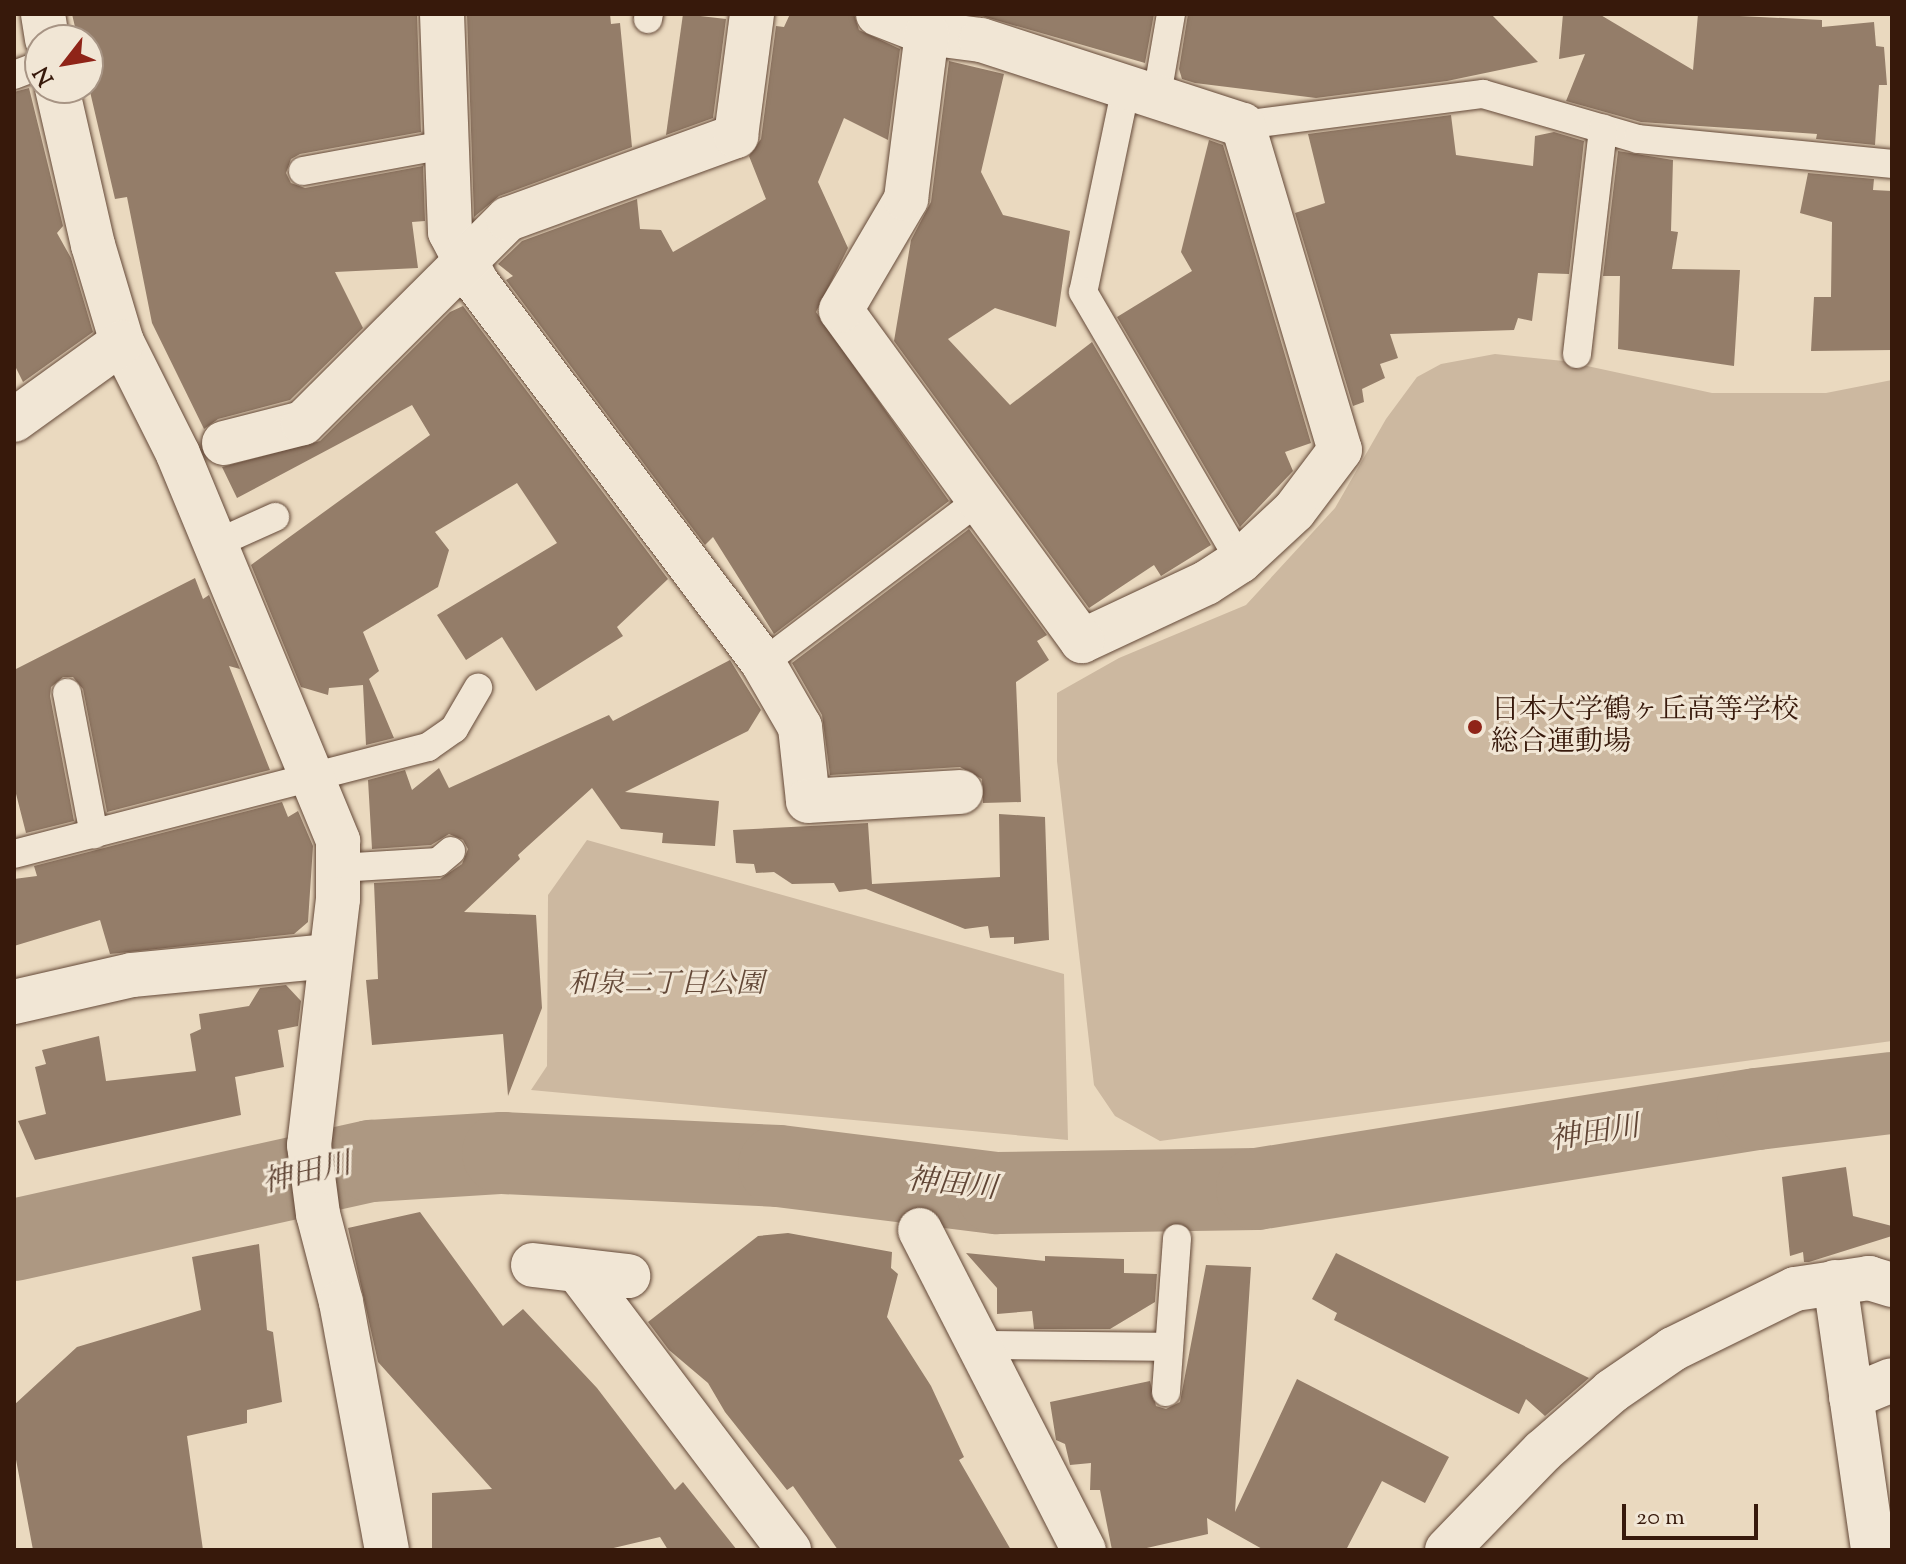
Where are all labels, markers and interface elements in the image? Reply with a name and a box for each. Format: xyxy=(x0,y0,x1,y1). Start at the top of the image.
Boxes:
north arrow xyxy=(24,24,104,104)
text: N xyxy=(27,60,63,91)
place label: 日本大学鶴ヶ丘高等学校 総合運動場 xyxy=(1491,694,1799,760)
marker: 日本大学鶴ヶ丘高等学校 総合運動場 xyxy=(1466,718,1484,736)
park label: 和泉二丁目公園 xyxy=(568,968,764,1002)
water label: 神田川 xyxy=(1548,1110,1642,1160)
water label: 神田川 xyxy=(259,1147,355,1203)
water label: 神田川 xyxy=(905,1163,999,1209)
scale bar xyxy=(1626,1488,1762,1538)
text: 20 m xyxy=(1636,1501,1685,1535)

